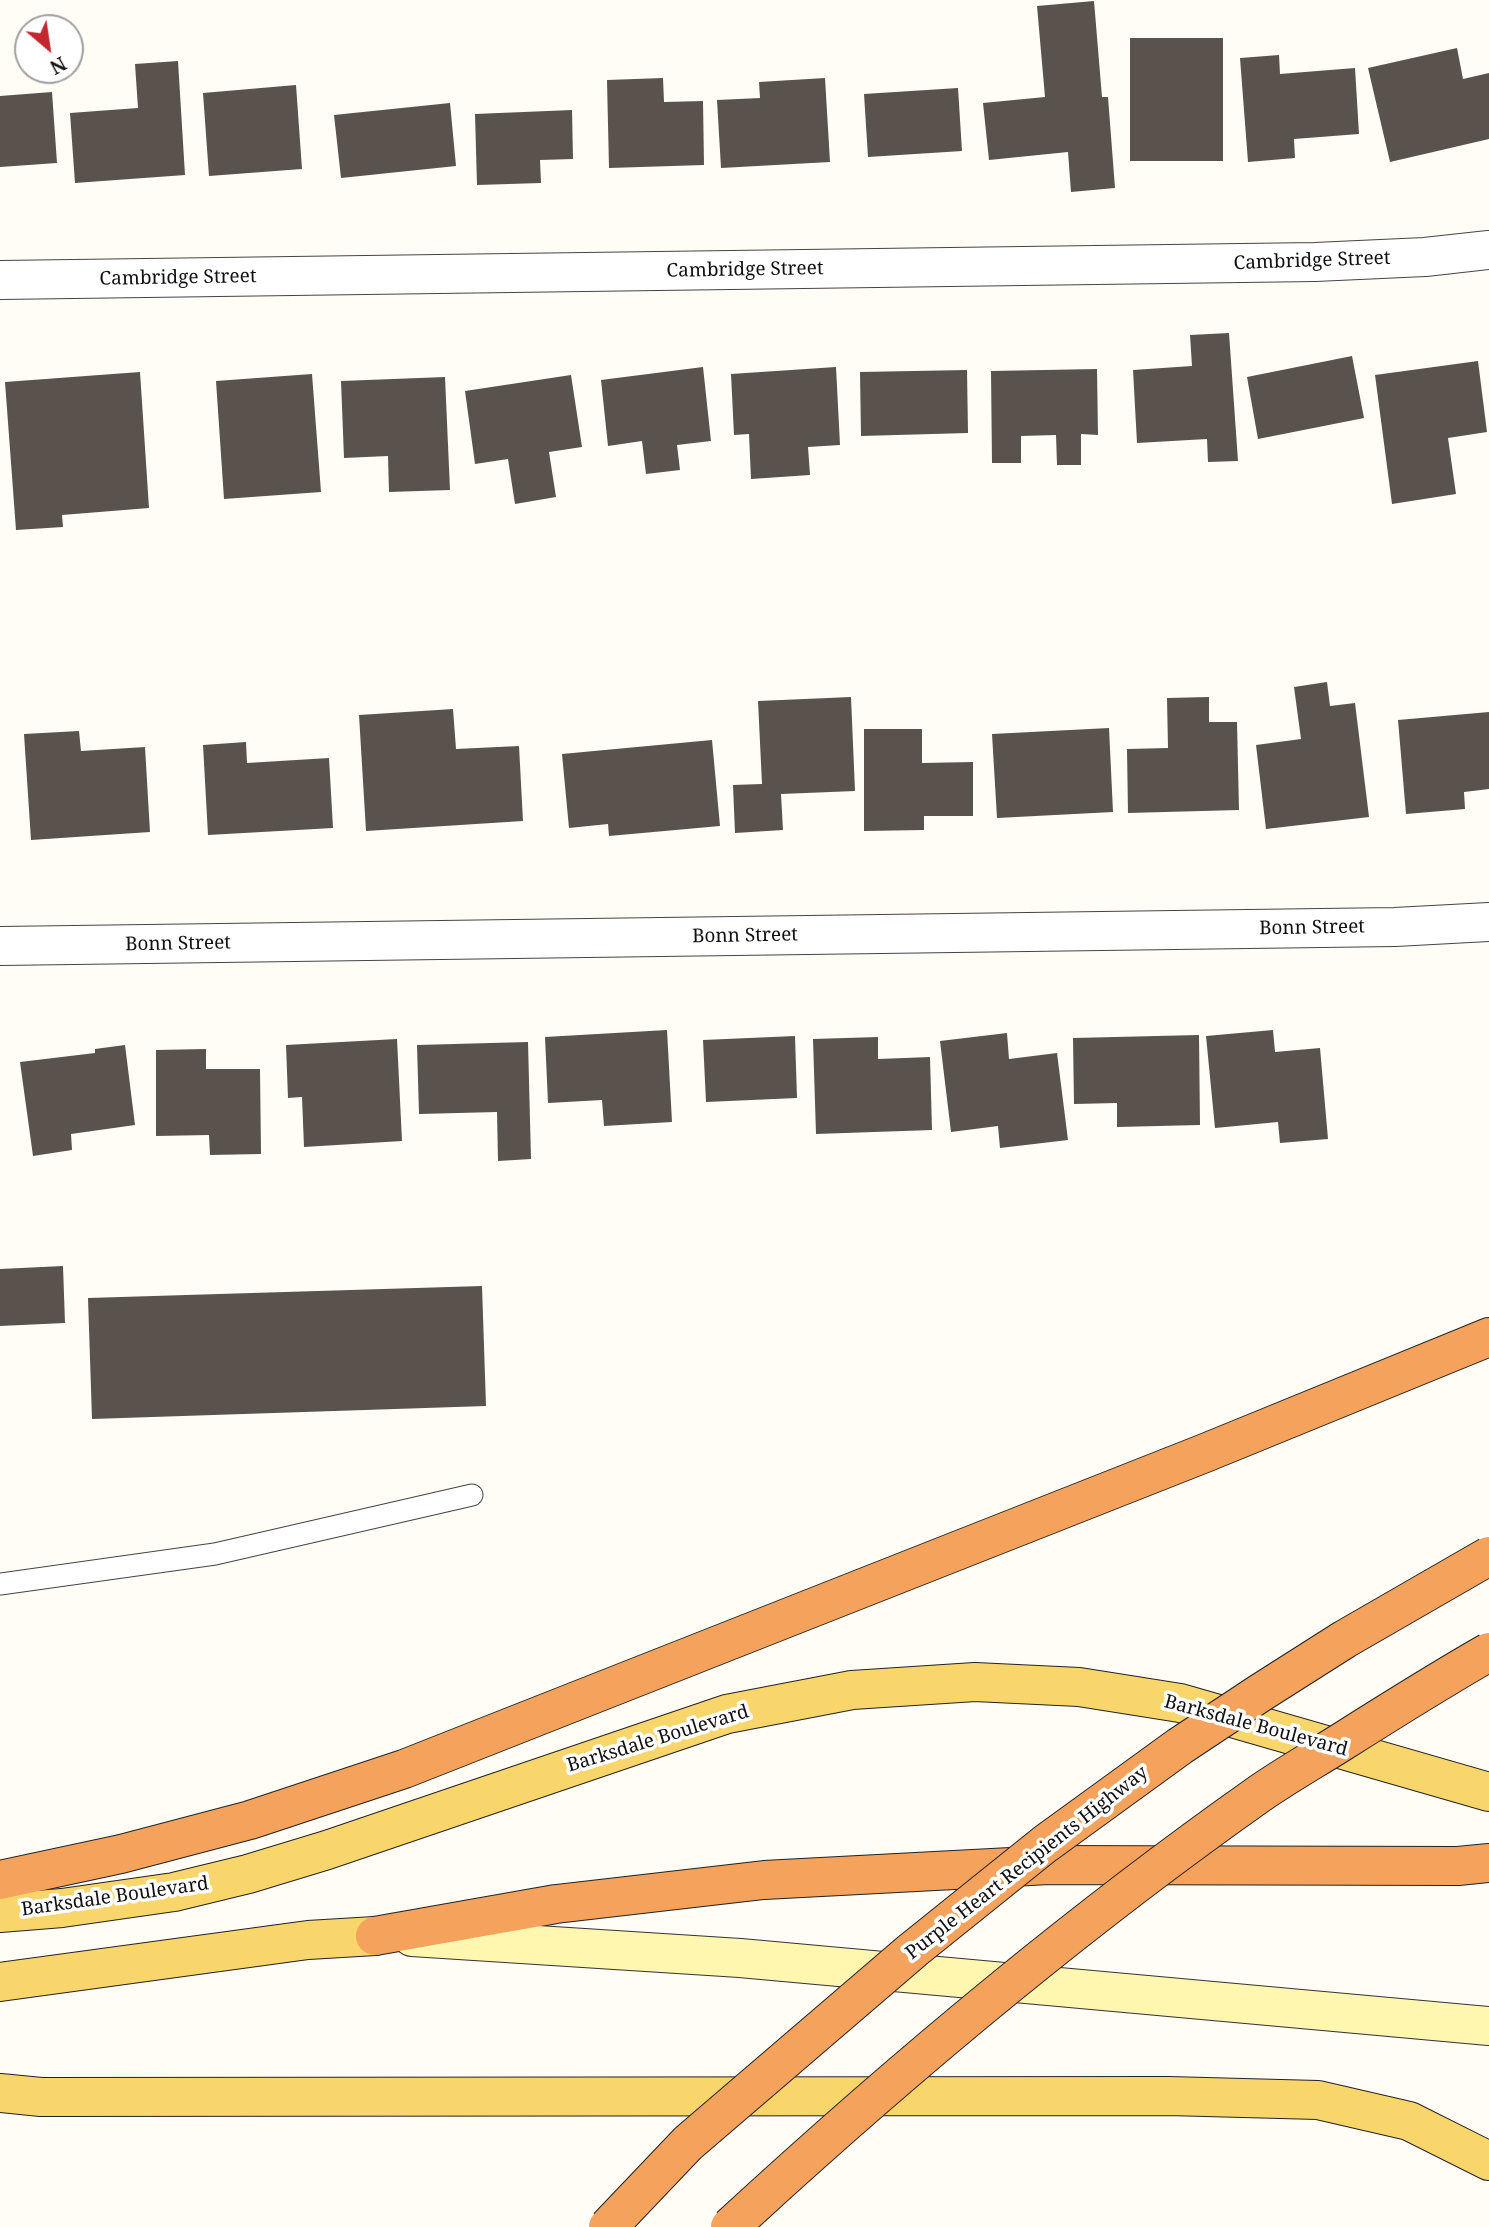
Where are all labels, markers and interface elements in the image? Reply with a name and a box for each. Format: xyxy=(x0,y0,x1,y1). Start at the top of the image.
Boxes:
north arrow xyxy=(14,14,84,84)
text: N xyxy=(45,51,71,81)
street label: Cambridge Street xyxy=(1233,247,1391,275)
street label: Cambridge Street xyxy=(666,257,824,283)
street label: Cambridge Street xyxy=(99,265,257,291)
street label: Bonn Street xyxy=(1259,916,1365,940)
street label: Bonn Street xyxy=(692,924,798,948)
street label: Bonn Street xyxy=(125,932,231,956)
street label: Barksdale Boulevard xyxy=(1162,1691,1350,1761)
street label: Barksdale Boulevard xyxy=(564,1700,752,1778)
street label: Purple Heart Recipients Highway xyxy=(901,1761,1153,1965)
street label: Barksdale Boulevard xyxy=(20,1873,210,1921)

